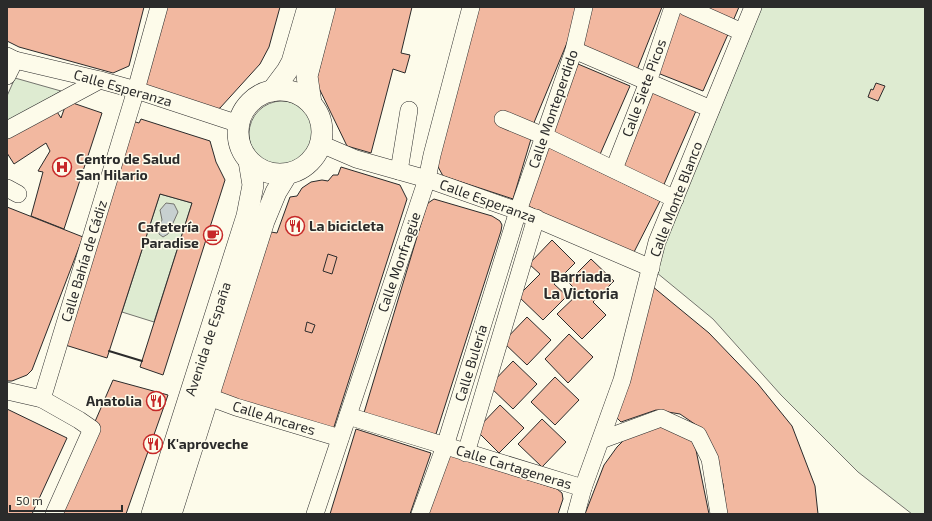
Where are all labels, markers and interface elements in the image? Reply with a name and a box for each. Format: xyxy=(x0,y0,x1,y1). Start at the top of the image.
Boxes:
street label: Calle Siete Picos xyxy=(618,37,669,139)
street label: Calle Monteperdido xyxy=(524,47,581,170)
street label: Calle Esperanza xyxy=(72,65,174,110)
street label: Calle Monte Blanco xyxy=(646,139,705,259)
place label: Centro de Salud San Hilario xyxy=(76,150,180,183)
hospital icon: Centro de Salud San Hilario xyxy=(51,156,73,178)
street label: Calle Esperanza xyxy=(438,175,539,226)
street label: Calle Bahía de Cádiz xyxy=(57,198,110,324)
street label: Calle Monfragüe xyxy=(373,209,424,314)
restaurant icon: La bicicleta xyxy=(284,215,306,237)
place label: La bicicleta xyxy=(309,217,384,234)
place label: Cafetería Paradise xyxy=(138,218,199,251)
cafe icon: Cafetería Paradise xyxy=(202,224,224,246)
district label: Barriada La Victoria xyxy=(544,267,618,302)
street label: Avenida de España xyxy=(181,280,234,398)
street label: Calle Bulería xyxy=(451,322,490,403)
restaurant icon: Anatolia xyxy=(145,390,167,412)
place label: Anatolia xyxy=(86,392,142,409)
street label: Calle Ancares xyxy=(231,397,318,438)
restaurant icon: K'aproveche xyxy=(142,433,164,455)
place label: K'aproveche xyxy=(167,435,248,452)
street label: Calle Cartageneras xyxy=(454,441,574,492)
scale bar xyxy=(10,487,122,513)
text: 50 m xyxy=(16,493,43,507)

